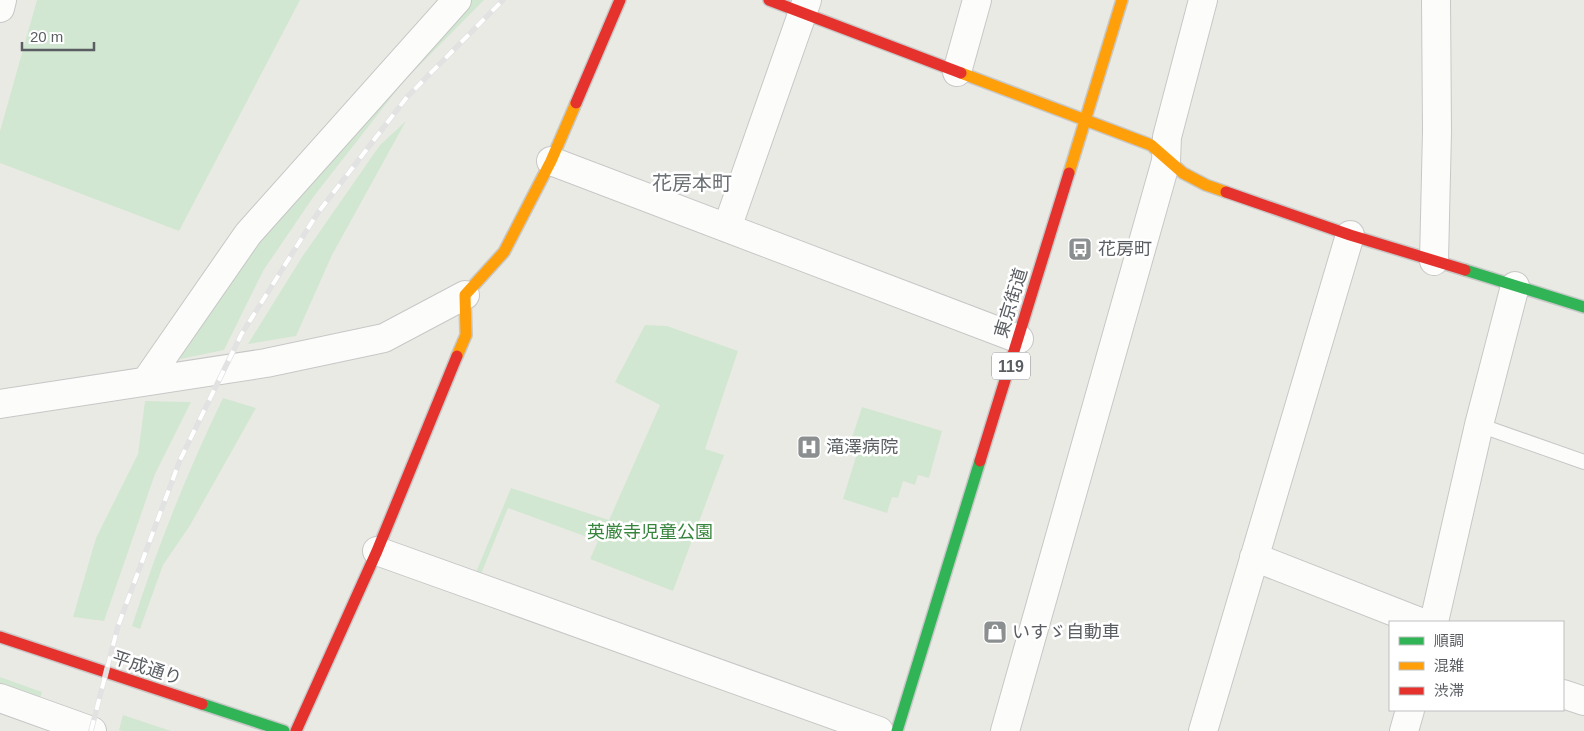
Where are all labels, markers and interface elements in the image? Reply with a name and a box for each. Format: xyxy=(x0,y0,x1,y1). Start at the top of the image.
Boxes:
scale bar xyxy=(22,20,95,52)
text: 20 m xyxy=(30,28,63,45)
district label: 花房本町 xyxy=(652,172,732,194)
bus stop icon: 花房町 xyxy=(1067,236,1093,262)
place label: 花房町 xyxy=(1098,239,1152,259)
street label: 東京街道 xyxy=(991,266,1031,340)
road number: 119 xyxy=(992,352,1030,380)
hospital icon: 滝澤病院 xyxy=(796,434,822,460)
place label: 滝澤病院 xyxy=(826,437,898,457)
park label: 英厳寺児童公園 xyxy=(587,522,713,542)
shop icon: いすゞ自動車 xyxy=(982,619,1008,645)
legend xyxy=(1389,621,1564,711)
place label: いすゞ自動車 xyxy=(1012,622,1120,642)
text: 順調 xyxy=(1434,632,1464,649)
street label: 平成通り xyxy=(110,647,184,689)
text: 混雑 xyxy=(1434,657,1464,674)
text: 渋滞 xyxy=(1434,682,1464,699)

